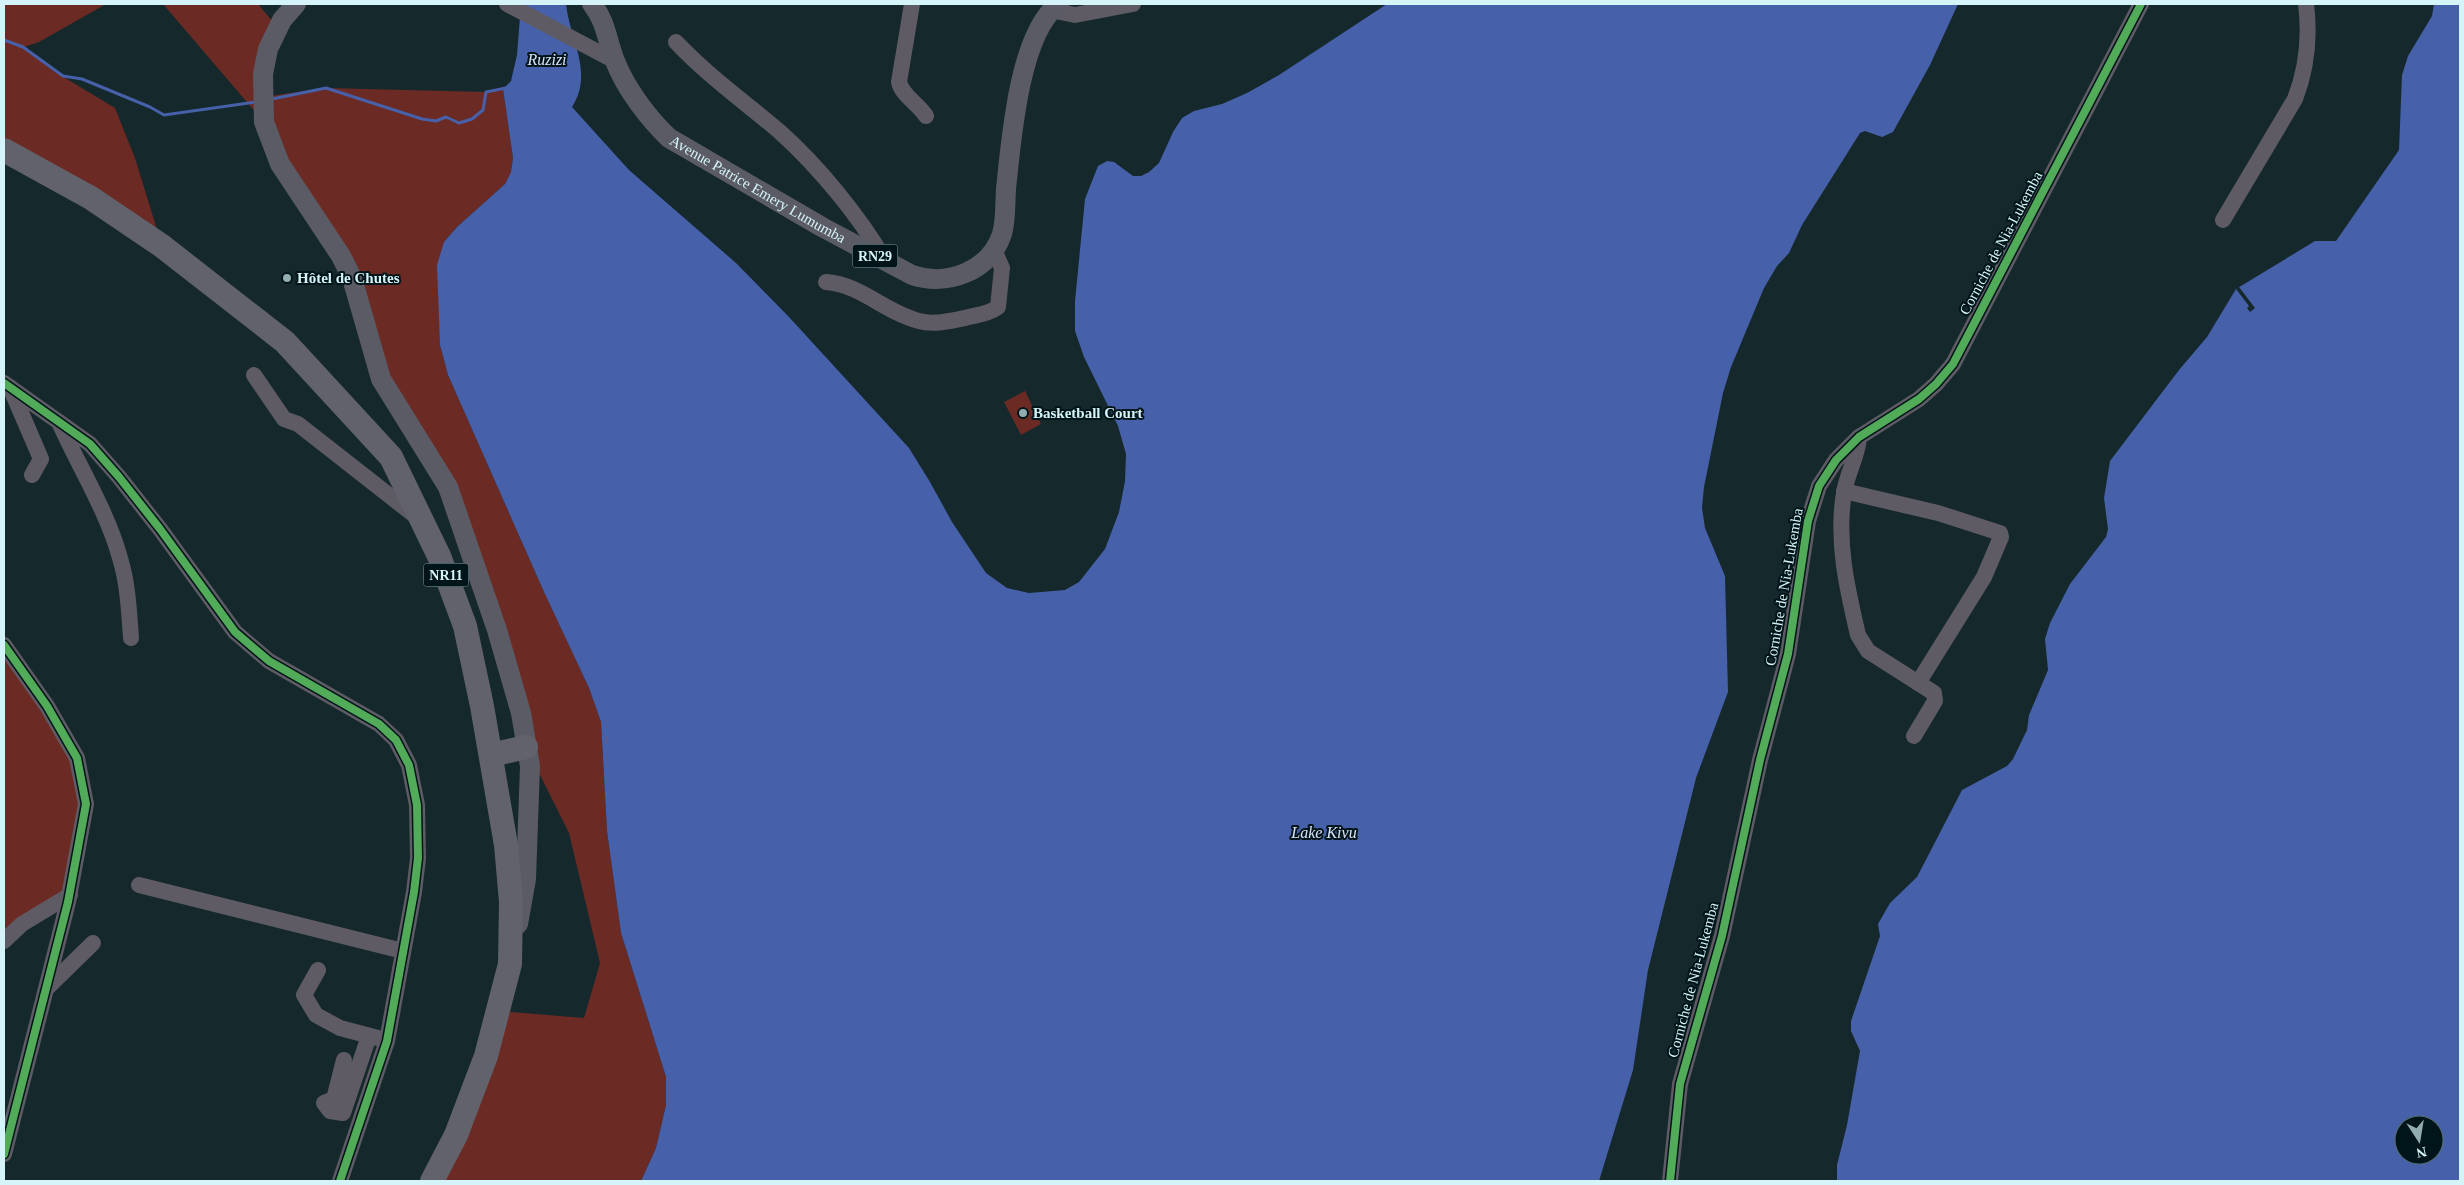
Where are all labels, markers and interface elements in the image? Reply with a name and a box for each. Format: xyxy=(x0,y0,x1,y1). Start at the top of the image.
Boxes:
water label: Ruzizi xyxy=(526,51,567,68)
street label: Avenue Patrice Emery Lumumba xyxy=(667,132,849,246)
street label: Corniche de Nia-Lukemba xyxy=(1956,168,2046,317)
road number: RN29 xyxy=(852,245,898,268)
place label: Hôtel de Chutes xyxy=(297,270,400,286)
marker: Hôtel de Chutes xyxy=(281,272,293,284)
place label: Basketball Court xyxy=(1033,405,1143,421)
marker: Basketball Court xyxy=(1017,407,1029,419)
street label: Corniche de Nia-Lukemba xyxy=(1762,507,1806,667)
road number: NR11 xyxy=(424,564,468,586)
water label: Lake Kivu xyxy=(1290,824,1357,841)
street label: Corniche de Nia-Lukemba xyxy=(1665,900,1722,1059)
north arrow xyxy=(2394,1115,2444,1165)
text: N xyxy=(2415,1144,2428,1161)

